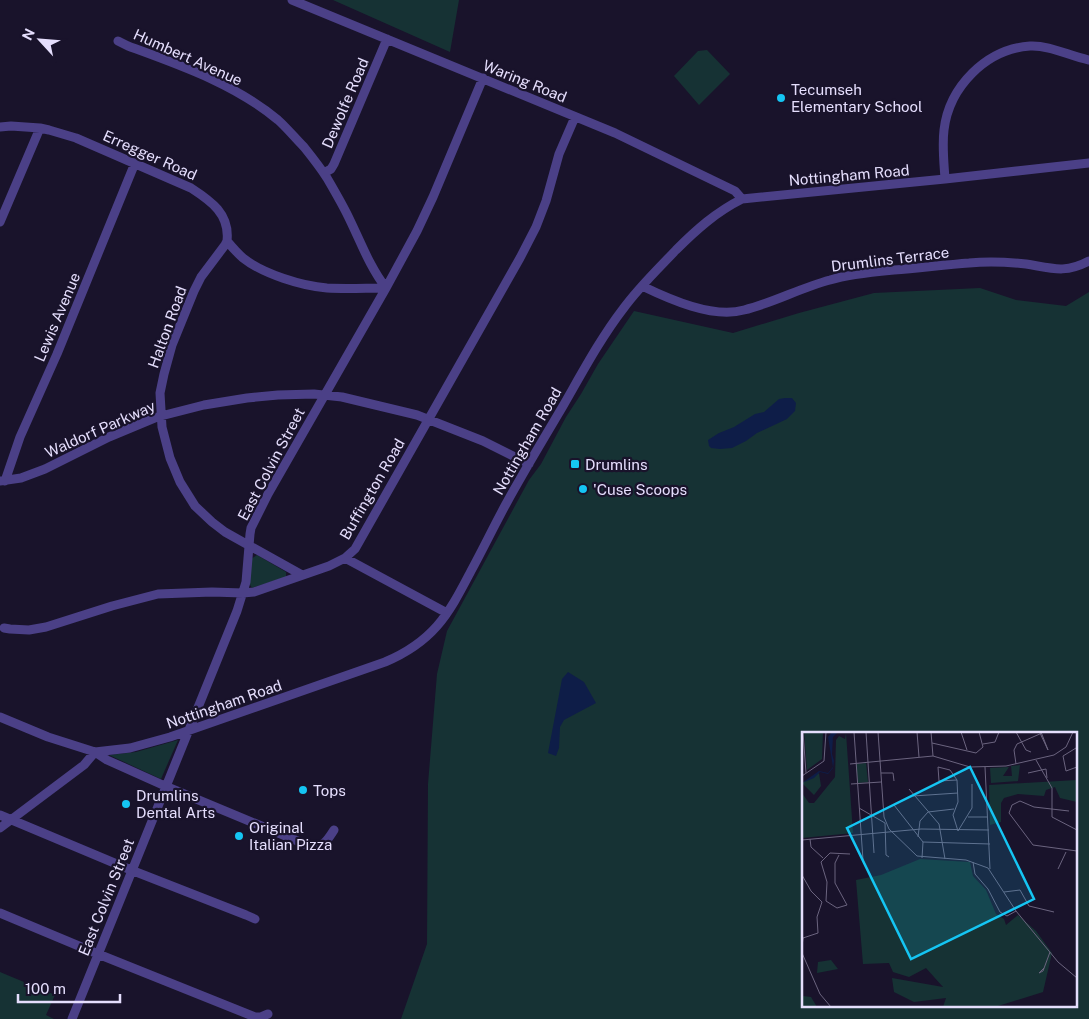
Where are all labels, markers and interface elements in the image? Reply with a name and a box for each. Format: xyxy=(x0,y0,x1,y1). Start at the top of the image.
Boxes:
north arrow xyxy=(15,15,65,65)
street label: Humbert Avenue xyxy=(131,25,245,89)
text: N xyxy=(19,26,38,43)
street label: Dewolfe Road xyxy=(318,55,372,151)
street label: Waring Road xyxy=(481,56,569,106)
place label: Tecumseh Elementary School xyxy=(791,81,923,115)
marker: Tecumseh Elementary School xyxy=(775,92,787,104)
street label: Erregger Road xyxy=(100,127,200,183)
street label: Nottingham Road xyxy=(788,161,910,189)
street label: Drumlins Terrace xyxy=(830,243,950,275)
street label: Lewis Avenue xyxy=(31,270,83,364)
street label: Halton Road xyxy=(144,284,190,370)
street label: Nottingham Road xyxy=(489,384,565,498)
street label: Waldorf Parkway xyxy=(42,397,158,461)
street label: East Colvin Street xyxy=(234,405,308,523)
street label: Buffington Road xyxy=(336,435,408,543)
place label: Drumlins xyxy=(585,456,648,473)
marker: Drumlins xyxy=(569,458,581,470)
place label: 'Cuse Scoops xyxy=(593,481,687,498)
marker: 'Cuse Scoops xyxy=(577,483,589,495)
street label: Nottingham Road xyxy=(164,676,284,732)
inset map xyxy=(802,732,1076,1006)
place label: Tops xyxy=(313,782,346,799)
marker: Tops xyxy=(297,784,309,796)
place label: Drumlins Dental Arts xyxy=(136,787,215,821)
marker: Drumlins Dental Arts xyxy=(120,798,132,810)
place label: Original Italian Pizza xyxy=(249,819,332,853)
marker: Original Italian Pizza xyxy=(233,830,245,842)
street label: East Colvin Street xyxy=(75,836,137,958)
scale bar xyxy=(18,972,120,1004)
text: 100 m xyxy=(25,980,66,997)

